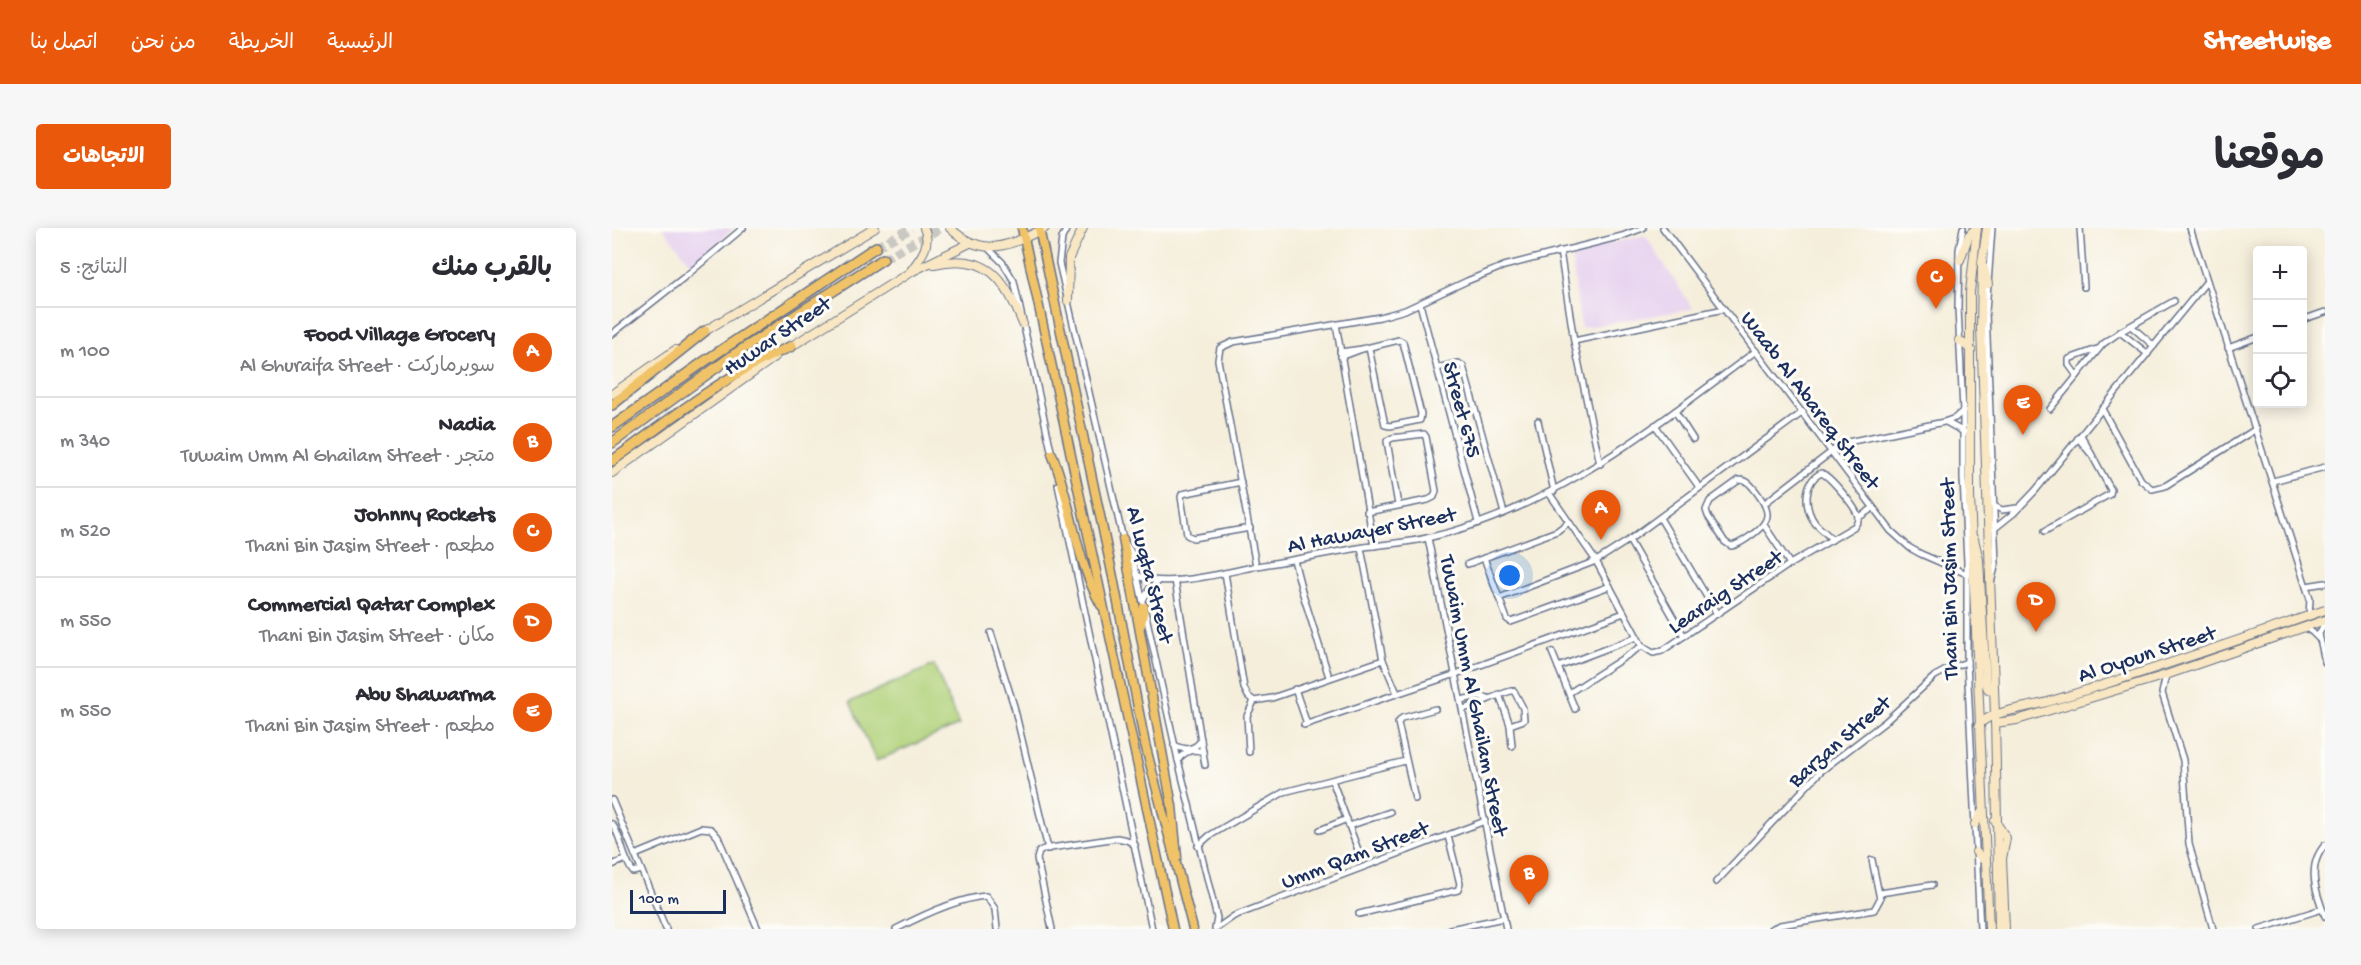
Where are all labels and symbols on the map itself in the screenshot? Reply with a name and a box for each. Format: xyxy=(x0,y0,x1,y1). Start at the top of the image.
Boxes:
pin: C xyxy=(1916,260,1956,309)
street label: Huwar Street xyxy=(720,291,838,383)
street label: Waab Al Abareq Street xyxy=(1733,307,1885,497)
street label: Street 675 xyxy=(1435,359,1485,461)
pin: E xyxy=(2004,386,2042,435)
street label: Thani Bin Jasim Street xyxy=(1936,476,1966,682)
pin: A xyxy=(1582,490,1620,540)
street label: Al Hawayer Street xyxy=(1285,502,1460,561)
street label: Al Luqta Street xyxy=(1119,504,1178,648)
street label: Learaig Street xyxy=(1664,544,1790,641)
street label: Tuwaim Umm Al Ghailam Street xyxy=(1432,551,1512,840)
your location xyxy=(1495,561,1524,590)
pin: D xyxy=(2016,582,2056,632)
street label: Al Oyoun Street xyxy=(2075,621,2221,690)
street label: Barzan Street xyxy=(1783,690,1899,795)
street label: Umm Qam Street xyxy=(1278,816,1435,897)
pin: B xyxy=(1510,856,1548,905)
scale bar xyxy=(630,887,726,914)

